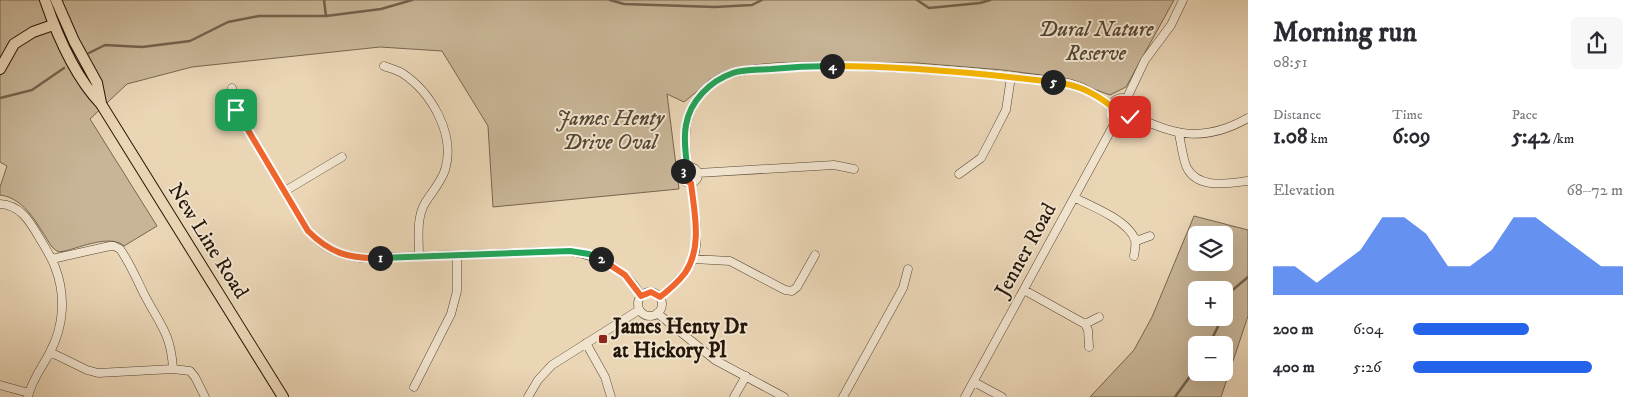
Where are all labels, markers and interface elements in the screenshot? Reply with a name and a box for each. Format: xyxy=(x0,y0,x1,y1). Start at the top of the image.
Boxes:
text: Morning run xyxy=(1273,15,1417,50)
park label: Dural Nature Reserve xyxy=(1039,17,1154,67)
button: share xyxy=(1571,17,1623,69)
text: 08:51 xyxy=(1273,52,1308,72)
pin: 4 xyxy=(820,54,844,78)
text: 4 xyxy=(828,57,837,75)
pin: 5 xyxy=(1040,70,1066,94)
text: 5 xyxy=(1050,73,1057,91)
pin xyxy=(215,89,257,131)
icon: arrive xyxy=(222,96,250,124)
pin xyxy=(1109,96,1151,138)
icon: check xyxy=(1116,103,1144,131)
park label: James Henty Drive Oval xyxy=(556,106,666,156)
text: Distance xyxy=(1273,106,1321,124)
text: Time xyxy=(1392,106,1423,124)
text: Pace xyxy=(1512,106,1538,124)
text: 1.08 xyxy=(1273,124,1308,150)
text: 6:09 xyxy=(1392,124,1431,150)
text: 5:42 xyxy=(1512,124,1550,150)
text: km xyxy=(1308,130,1328,148)
text: /km xyxy=(1550,130,1574,148)
pin: 3 xyxy=(670,158,696,184)
text: 3 xyxy=(681,162,686,180)
street label: New Line Road xyxy=(162,178,254,304)
text: Elevation xyxy=(1273,180,1335,200)
text: 68–72 m xyxy=(1567,180,1623,200)
street label: Jenner Road xyxy=(989,198,1063,303)
map controls xyxy=(1188,226,1233,381)
button: layers xyxy=(1188,226,1233,271)
pin: 1 xyxy=(368,246,392,270)
pin: 2 xyxy=(588,246,614,272)
text: 1 xyxy=(378,249,383,267)
text: 2 xyxy=(598,250,605,268)
button: + xyxy=(1188,281,1233,326)
place label: James Henty Dr at Hickory Pl xyxy=(611,314,749,364)
text: 200 m xyxy=(1273,319,1314,339)
text: 6:04 xyxy=(1353,319,1383,339)
marker: James Henty Dr at Hickory Pl xyxy=(597,333,609,345)
button: − xyxy=(1188,336,1233,381)
text: 400 m xyxy=(1273,357,1315,377)
text: 5:26 xyxy=(1353,357,1381,377)

